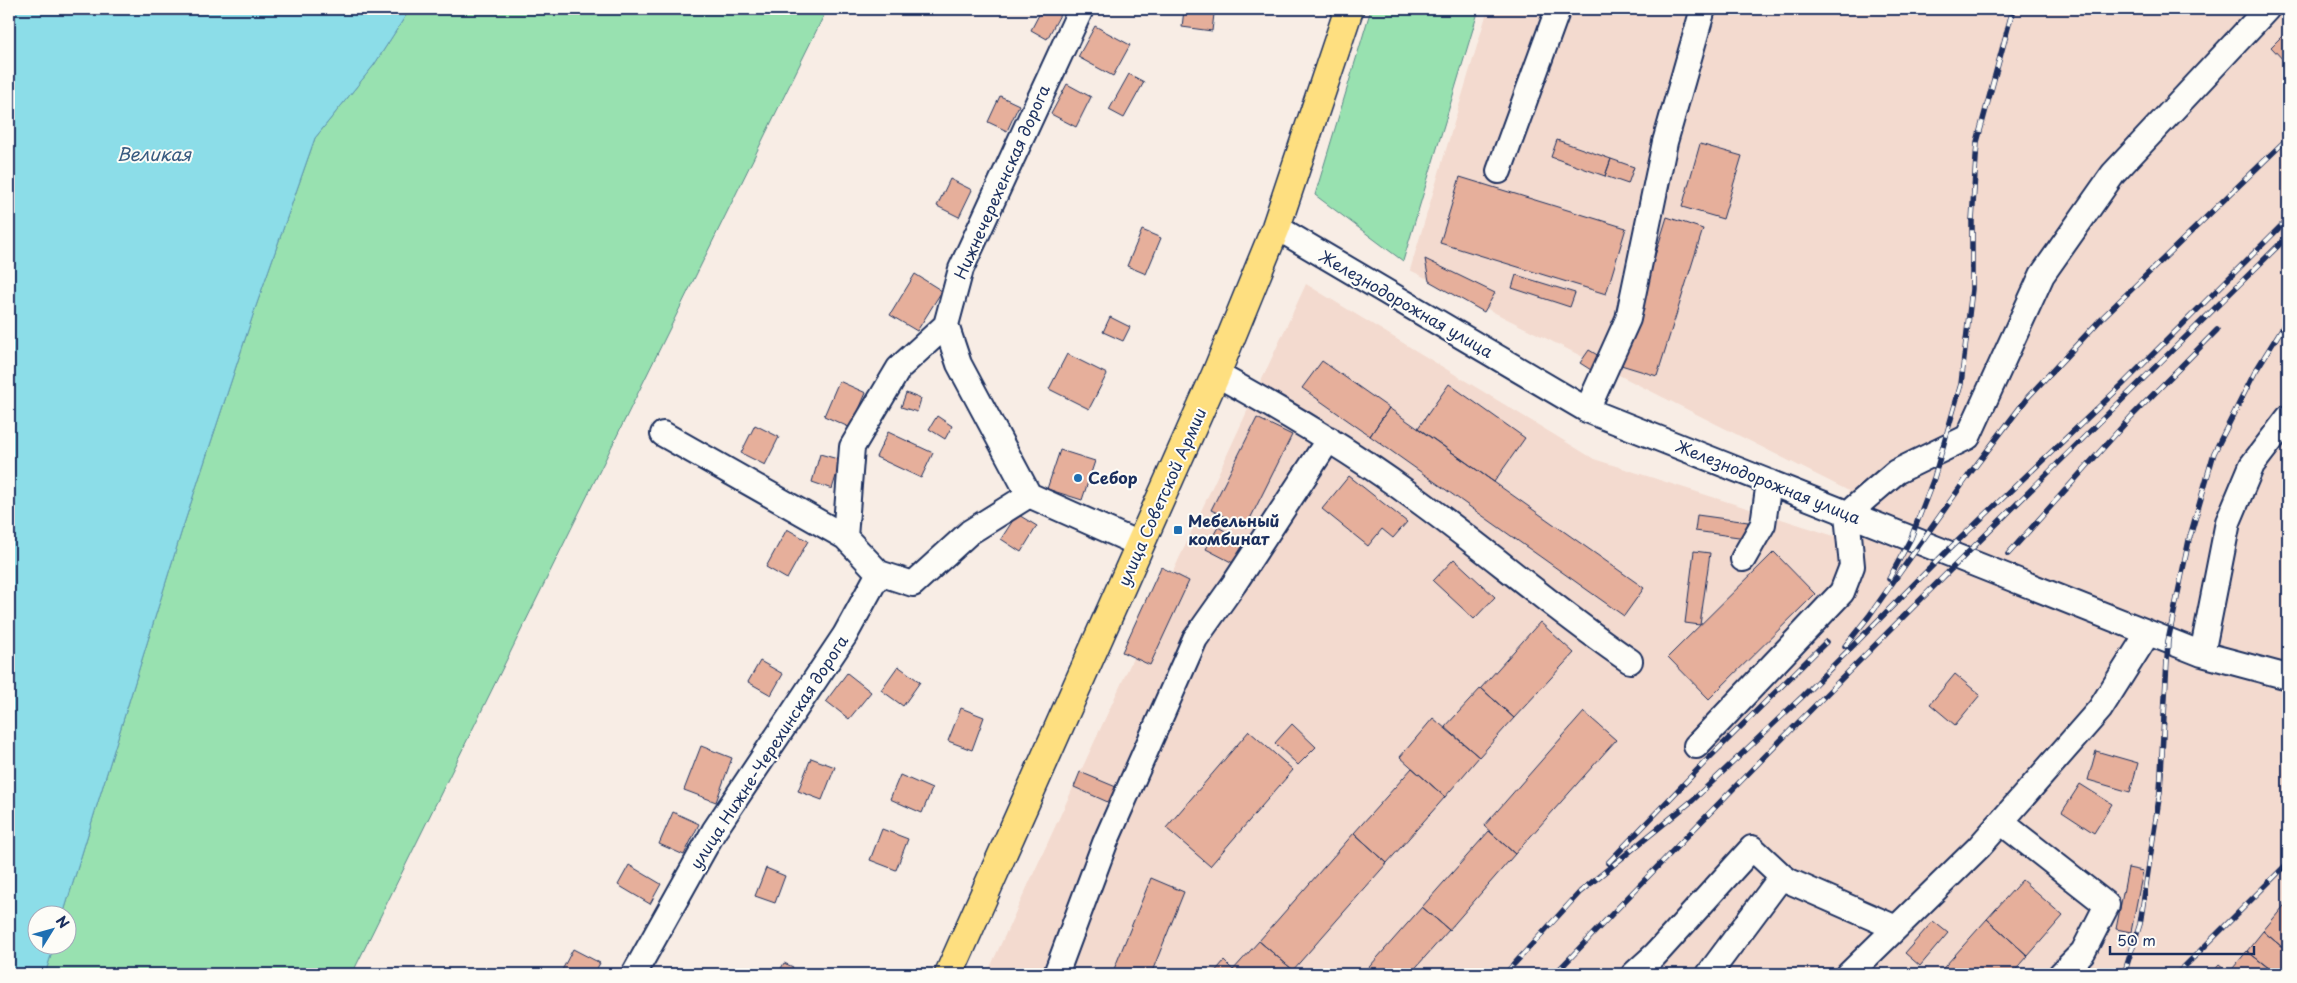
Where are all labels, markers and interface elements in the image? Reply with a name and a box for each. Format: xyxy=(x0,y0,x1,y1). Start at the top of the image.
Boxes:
street label: Нижнечерехенская дорога xyxy=(947,80,1055,283)
water label: Великая xyxy=(117,140,193,167)
street label: Железнодорожная улица xyxy=(1315,243,1498,363)
street label: улица Советской Армии xyxy=(1111,404,1211,590)
street label: Железнодорожная улица xyxy=(1672,433,1864,529)
place label: Себор xyxy=(1088,465,1138,489)
marker: Себор xyxy=(1072,472,1084,484)
place label: Мебельный комбинат xyxy=(1188,508,1280,550)
marker: Мебельный комбинат xyxy=(1172,524,1184,536)
street label: улица Нижне-Черехинская дорога xyxy=(683,630,853,873)
north arrow xyxy=(28,906,78,956)
text: N xyxy=(51,911,75,933)
scale bar xyxy=(2110,923,2253,955)
text: 50 m xyxy=(2117,928,2156,951)

